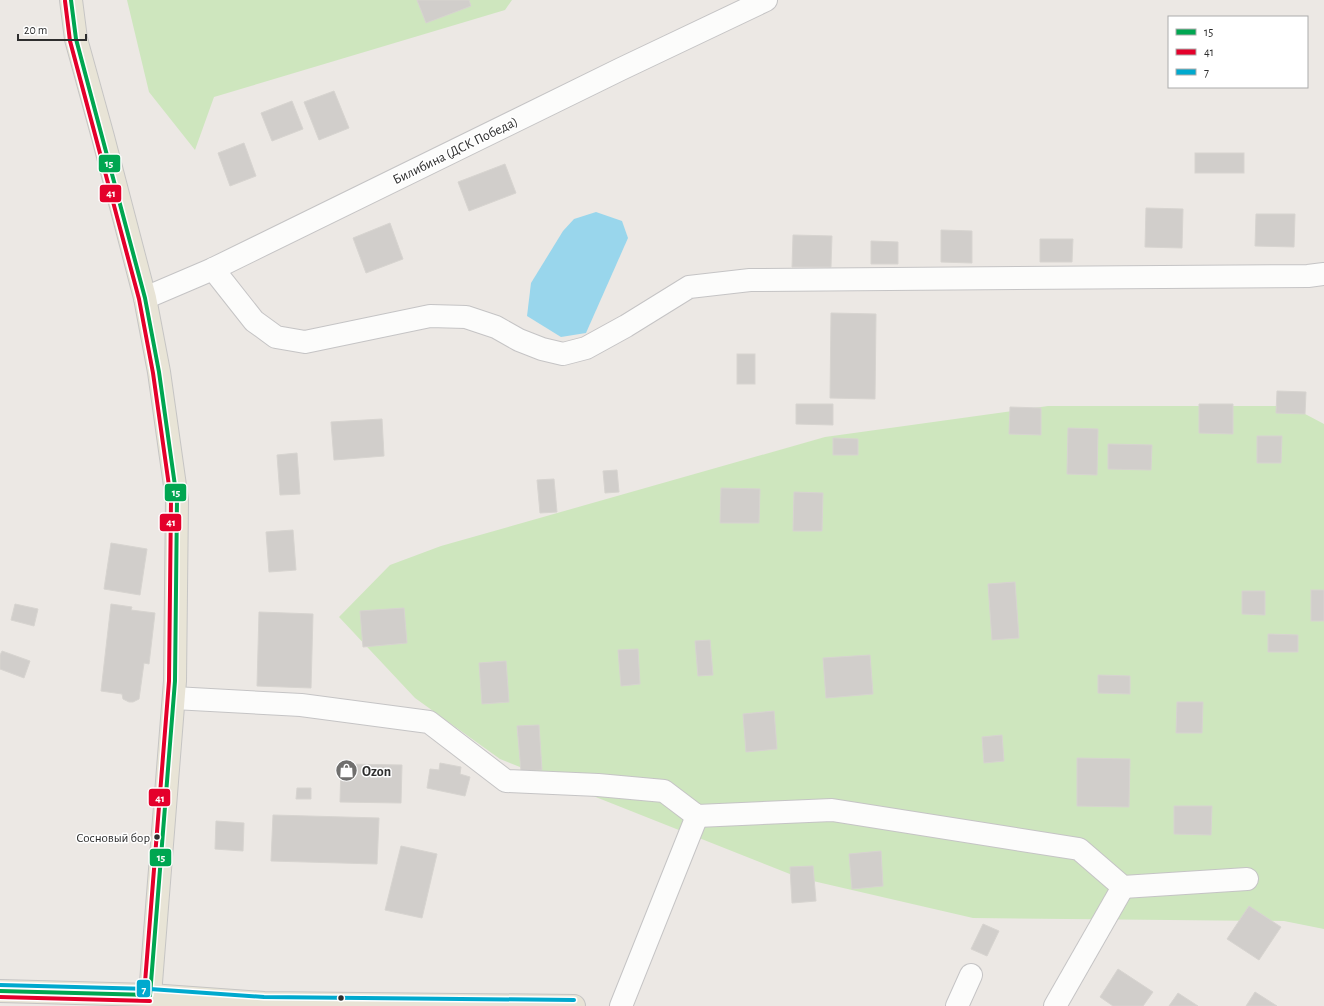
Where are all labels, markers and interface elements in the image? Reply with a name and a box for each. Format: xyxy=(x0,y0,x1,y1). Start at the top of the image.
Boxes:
scale bar xyxy=(18,16,86,42)
legend xyxy=(1168,16,1308,88)
text: 20 m xyxy=(24,24,47,36)
text: 15 xyxy=(1204,26,1213,38)
text: 41 xyxy=(1204,46,1214,58)
text: 7 xyxy=(1204,66,1209,78)
street label: Билибина (ДСК Победа) xyxy=(391,114,520,187)
line badge: 15 xyxy=(98,154,121,173)
text: 15 xyxy=(105,158,114,169)
line badge: 41 xyxy=(99,184,122,203)
text: 41 xyxy=(106,188,116,199)
line badge: 15 xyxy=(164,483,187,502)
text: 15 xyxy=(172,487,181,498)
line badge: 41 xyxy=(159,513,182,532)
text: 41 xyxy=(166,517,176,528)
shop icon: Ozon xyxy=(334,758,360,784)
place label: Ozon xyxy=(362,765,391,779)
line badge: 41 xyxy=(148,788,171,807)
text: 41 xyxy=(155,793,165,804)
place label: Сосновый бор xyxy=(76,832,150,845)
marker: Сосновый бор xyxy=(152,832,162,842)
line badge: 15 xyxy=(149,848,172,867)
text: 15 xyxy=(157,852,166,863)
line badge: 7 xyxy=(136,979,151,998)
text: 7 xyxy=(142,984,147,995)
unlabelled marker xyxy=(336,993,346,1003)

